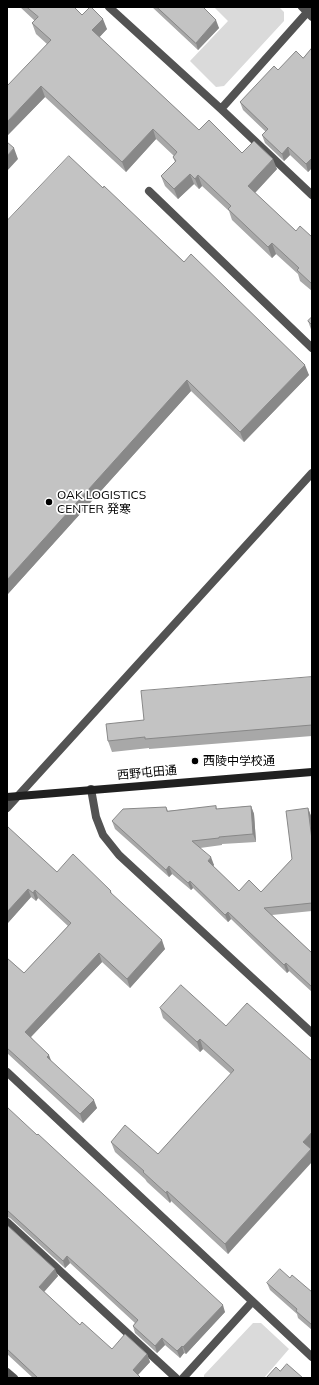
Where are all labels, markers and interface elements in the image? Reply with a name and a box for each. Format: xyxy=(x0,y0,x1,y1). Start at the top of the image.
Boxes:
place label: OAK LOGISTICS CENTER 発寒 xyxy=(57,488,146,516)
marker: OAK LOGISTICS CENTER 発寒 xyxy=(44,497,54,507)
place label: 西陵中学校通 xyxy=(203,754,275,768)
marker: 西陵中学校通 xyxy=(190,756,200,766)
street label: 西野屯田通 xyxy=(116,763,178,783)

